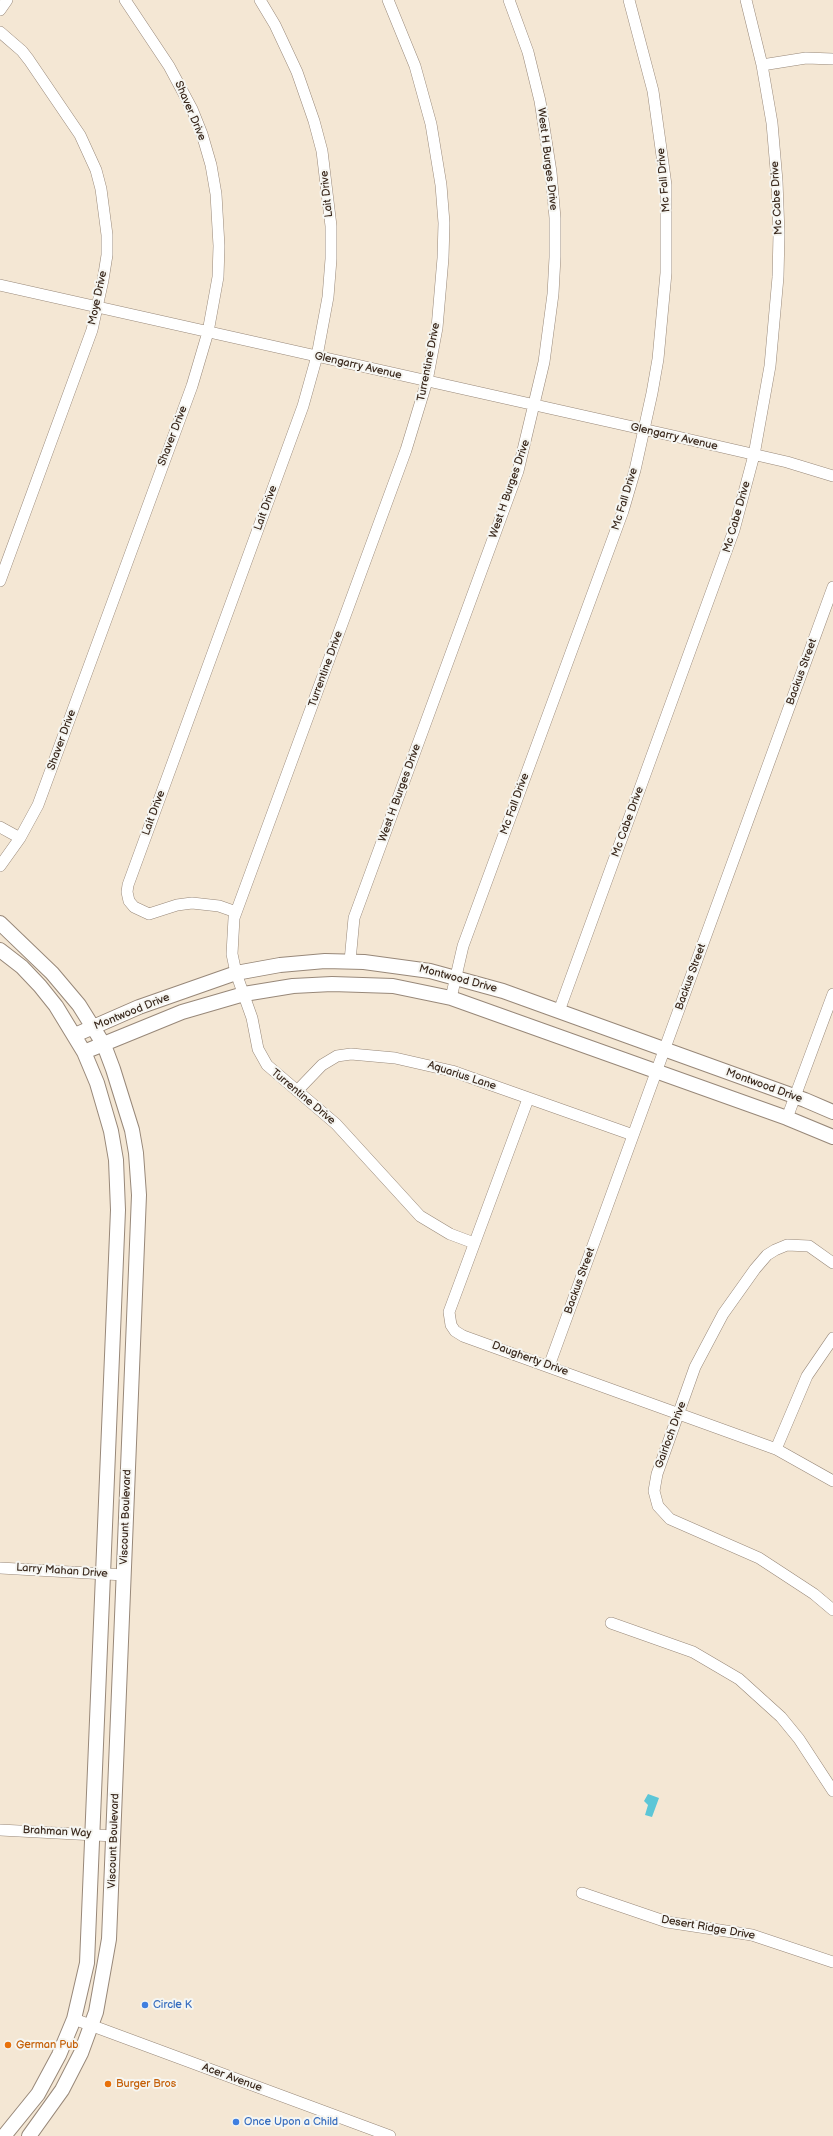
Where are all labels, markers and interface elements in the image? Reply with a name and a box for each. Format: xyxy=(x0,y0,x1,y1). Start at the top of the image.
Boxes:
street label: Shaver Drive xyxy=(172,79,208,143)
street label: West H Burges Drive xyxy=(534,107,560,211)
street label: Mc Fall Drive xyxy=(655,147,673,213)
street label: Mc Cabe Drive xyxy=(768,161,786,235)
street label: Lait Drive xyxy=(318,170,336,218)
street label: Moye Drive xyxy=(86,270,110,326)
street label: Turrentine Drive xyxy=(415,322,443,402)
street label: Glengarry Avenue xyxy=(313,350,403,382)
street label: Shaver Drive xyxy=(155,404,191,468)
street label: Glengarry Avenue xyxy=(629,421,719,453)
street label: West H Burges Drive xyxy=(487,438,533,540)
street label: Mc Fall Drive xyxy=(609,466,641,532)
street label: Mc Cabe Drive xyxy=(720,480,754,554)
street label: Lait Drive xyxy=(252,484,280,532)
street label: Turrentine Drive xyxy=(306,629,346,709)
street label: Backus Street xyxy=(784,637,820,707)
street label: Shaver Drive xyxy=(45,708,79,772)
street label: West H Burges Drive xyxy=(376,742,424,844)
street label: Mc Fall Drive xyxy=(498,771,532,837)
street label: Mc Cabe Drive xyxy=(609,785,647,859)
street label: Lait Drive xyxy=(140,789,168,837)
street label: Backus Street xyxy=(673,942,709,1012)
street label: Montwood Drive xyxy=(418,962,498,996)
street label: Montwood Drive xyxy=(92,991,172,1033)
street label: Aquarius Lane xyxy=(426,1059,498,1093)
street label: Turrentine Drive xyxy=(268,1066,338,1128)
street label: Montwood Drive xyxy=(724,1066,804,1106)
street label: Backus Street xyxy=(562,1246,598,1316)
street label: Daugherty Drive xyxy=(490,1339,570,1379)
street label: Gairloch Drive xyxy=(653,1400,689,1470)
street label: Viscount Boulevard xyxy=(118,1469,134,1565)
street label: Larry Mahan Drive xyxy=(16,1561,108,1581)
street label: Viscount Boulevard xyxy=(106,1793,122,1889)
street label: Brahman Way xyxy=(22,1824,92,1840)
street label: Desert Ridge Drive xyxy=(660,1913,756,1943)
place label: Circle K xyxy=(153,1998,192,2012)
marker: Circle K xyxy=(140,2000,150,2010)
place label: German Pub xyxy=(16,2038,78,2052)
marker: German Pub xyxy=(3,2040,13,2050)
street label: Acer Avenue xyxy=(200,2061,264,2095)
place label: Burger Bros xyxy=(116,2077,176,2091)
marker: Burger Bros xyxy=(103,2079,113,2089)
place label: Once Upon a Child xyxy=(244,2115,338,2129)
marker: Once Upon a Child xyxy=(231,2117,241,2127)

